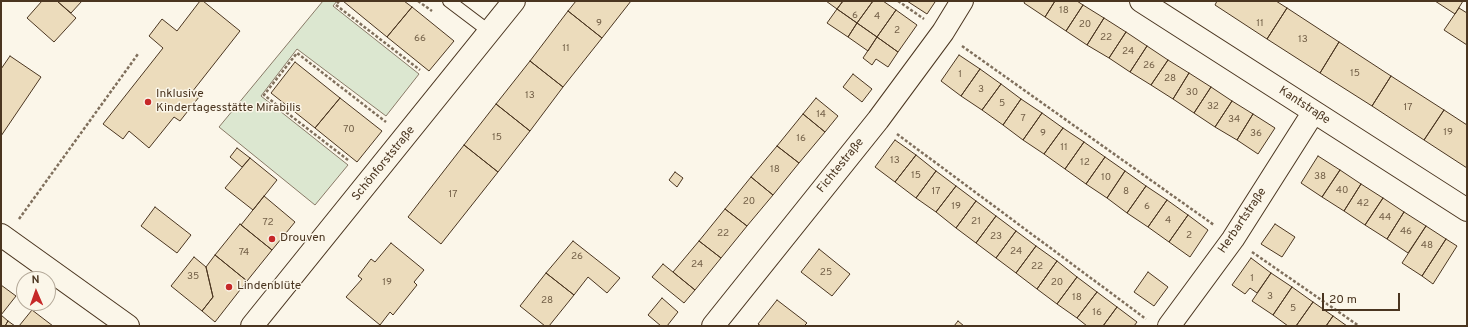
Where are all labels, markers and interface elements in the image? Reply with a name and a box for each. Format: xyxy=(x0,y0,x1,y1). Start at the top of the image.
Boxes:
house number: 18 xyxy=(1059,5,1069,17)
house number: 6 xyxy=(852,10,858,22)
house number: 4 xyxy=(874,11,880,23)
house number: 9 xyxy=(596,18,602,30)
house number: 11 xyxy=(1256,18,1264,30)
house number: 20 xyxy=(1079,19,1091,31)
house number: 2 xyxy=(894,25,900,37)
house number: 22 xyxy=(1100,32,1112,44)
house number: 66 xyxy=(414,33,426,45)
house number: 13 xyxy=(1298,34,1308,46)
house number: 11 xyxy=(562,43,570,55)
house number: 24 xyxy=(1122,46,1134,58)
house number: 26 xyxy=(1143,60,1155,72)
house number: 15 xyxy=(1350,68,1360,80)
house number: 1 xyxy=(958,69,962,81)
house number: 28 xyxy=(1164,73,1176,85)
house number: 3 xyxy=(978,84,984,96)
street label: Kantstraße xyxy=(1276,84,1332,128)
house number: 30 xyxy=(1186,87,1198,99)
place label: Inklusive Kindertagesstätte Mirabilis xyxy=(156,88,301,116)
house number: 13 xyxy=(525,90,535,102)
marker: Inklusive Kindertagesstätte Mirabilis xyxy=(143,97,153,107)
house number: 5 xyxy=(999,98,1005,110)
house number: 32 xyxy=(1207,101,1219,113)
house number: 17 xyxy=(1404,102,1412,114)
house number: 14 xyxy=(816,109,826,121)
house number: 7 xyxy=(1020,113,1026,125)
house number: 34 xyxy=(1228,114,1240,126)
house number: 70 xyxy=(343,124,355,136)
street label: Schönforststraße xyxy=(350,124,418,204)
house number: 19 xyxy=(1443,127,1453,139)
house number: 9 xyxy=(1040,128,1046,140)
house number: 36 xyxy=(1250,128,1262,140)
house number: 15 xyxy=(492,132,502,144)
house number: 16 xyxy=(796,133,806,145)
street label: Fichtestraße xyxy=(814,136,868,196)
house number: 11 xyxy=(1060,142,1068,154)
house number: 13 xyxy=(890,155,900,167)
house number: 12 xyxy=(1080,157,1090,169)
house number: 18 xyxy=(770,164,780,176)
house number: 15 xyxy=(911,170,921,182)
house number: 38 xyxy=(1314,171,1326,183)
house number: 10 xyxy=(1101,172,1111,184)
house number: 40 xyxy=(1336,185,1348,197)
house number: 17 xyxy=(932,186,940,198)
house number: 8 xyxy=(1123,186,1129,198)
street label: Herbartstraße xyxy=(1216,186,1270,256)
house number: 17 xyxy=(449,189,457,201)
house number: 20 xyxy=(743,196,755,208)
house number: 42 xyxy=(1357,198,1369,210)
house number: 19 xyxy=(951,201,961,213)
house number: 6 xyxy=(1144,201,1150,213)
house number: 44 xyxy=(1379,212,1391,224)
house number: 4 xyxy=(1165,215,1171,227)
house number: 21 xyxy=(971,216,981,228)
house number: 72 xyxy=(262,217,274,229)
house number: 46 xyxy=(1400,226,1412,238)
house number: 22 xyxy=(717,228,729,240)
house number: 2 xyxy=(1186,230,1192,242)
house number: 23 xyxy=(990,231,1002,243)
place label: Drouven xyxy=(280,232,326,246)
marker: Drouven xyxy=(267,234,277,244)
house number: 48 xyxy=(1421,240,1433,252)
house number: 24 xyxy=(1010,246,1022,258)
house number: 74 xyxy=(239,247,249,259)
house number: 26 xyxy=(571,251,583,263)
house number: 24 xyxy=(691,259,703,271)
house number: 22 xyxy=(1031,261,1043,273)
house number: 25 xyxy=(820,267,832,279)
north arrow xyxy=(16,271,56,311)
house number: 35 xyxy=(187,271,199,283)
text: N xyxy=(31,273,40,287)
house number: 1 xyxy=(1250,273,1254,285)
house number: 19 xyxy=(382,277,392,289)
house number: 20 xyxy=(1051,277,1063,289)
place label: Lindenblüte xyxy=(237,280,301,294)
marker: Lindenblüte xyxy=(224,282,234,292)
scale bar xyxy=(1324,285,1402,311)
house number: 3 xyxy=(1267,291,1273,303)
house number: 18 xyxy=(1072,292,1082,304)
text: 20 m xyxy=(1329,292,1357,308)
house number: 28 xyxy=(541,295,553,307)
house number: 5 xyxy=(1290,303,1296,315)
house number: 16 xyxy=(1092,307,1102,319)

